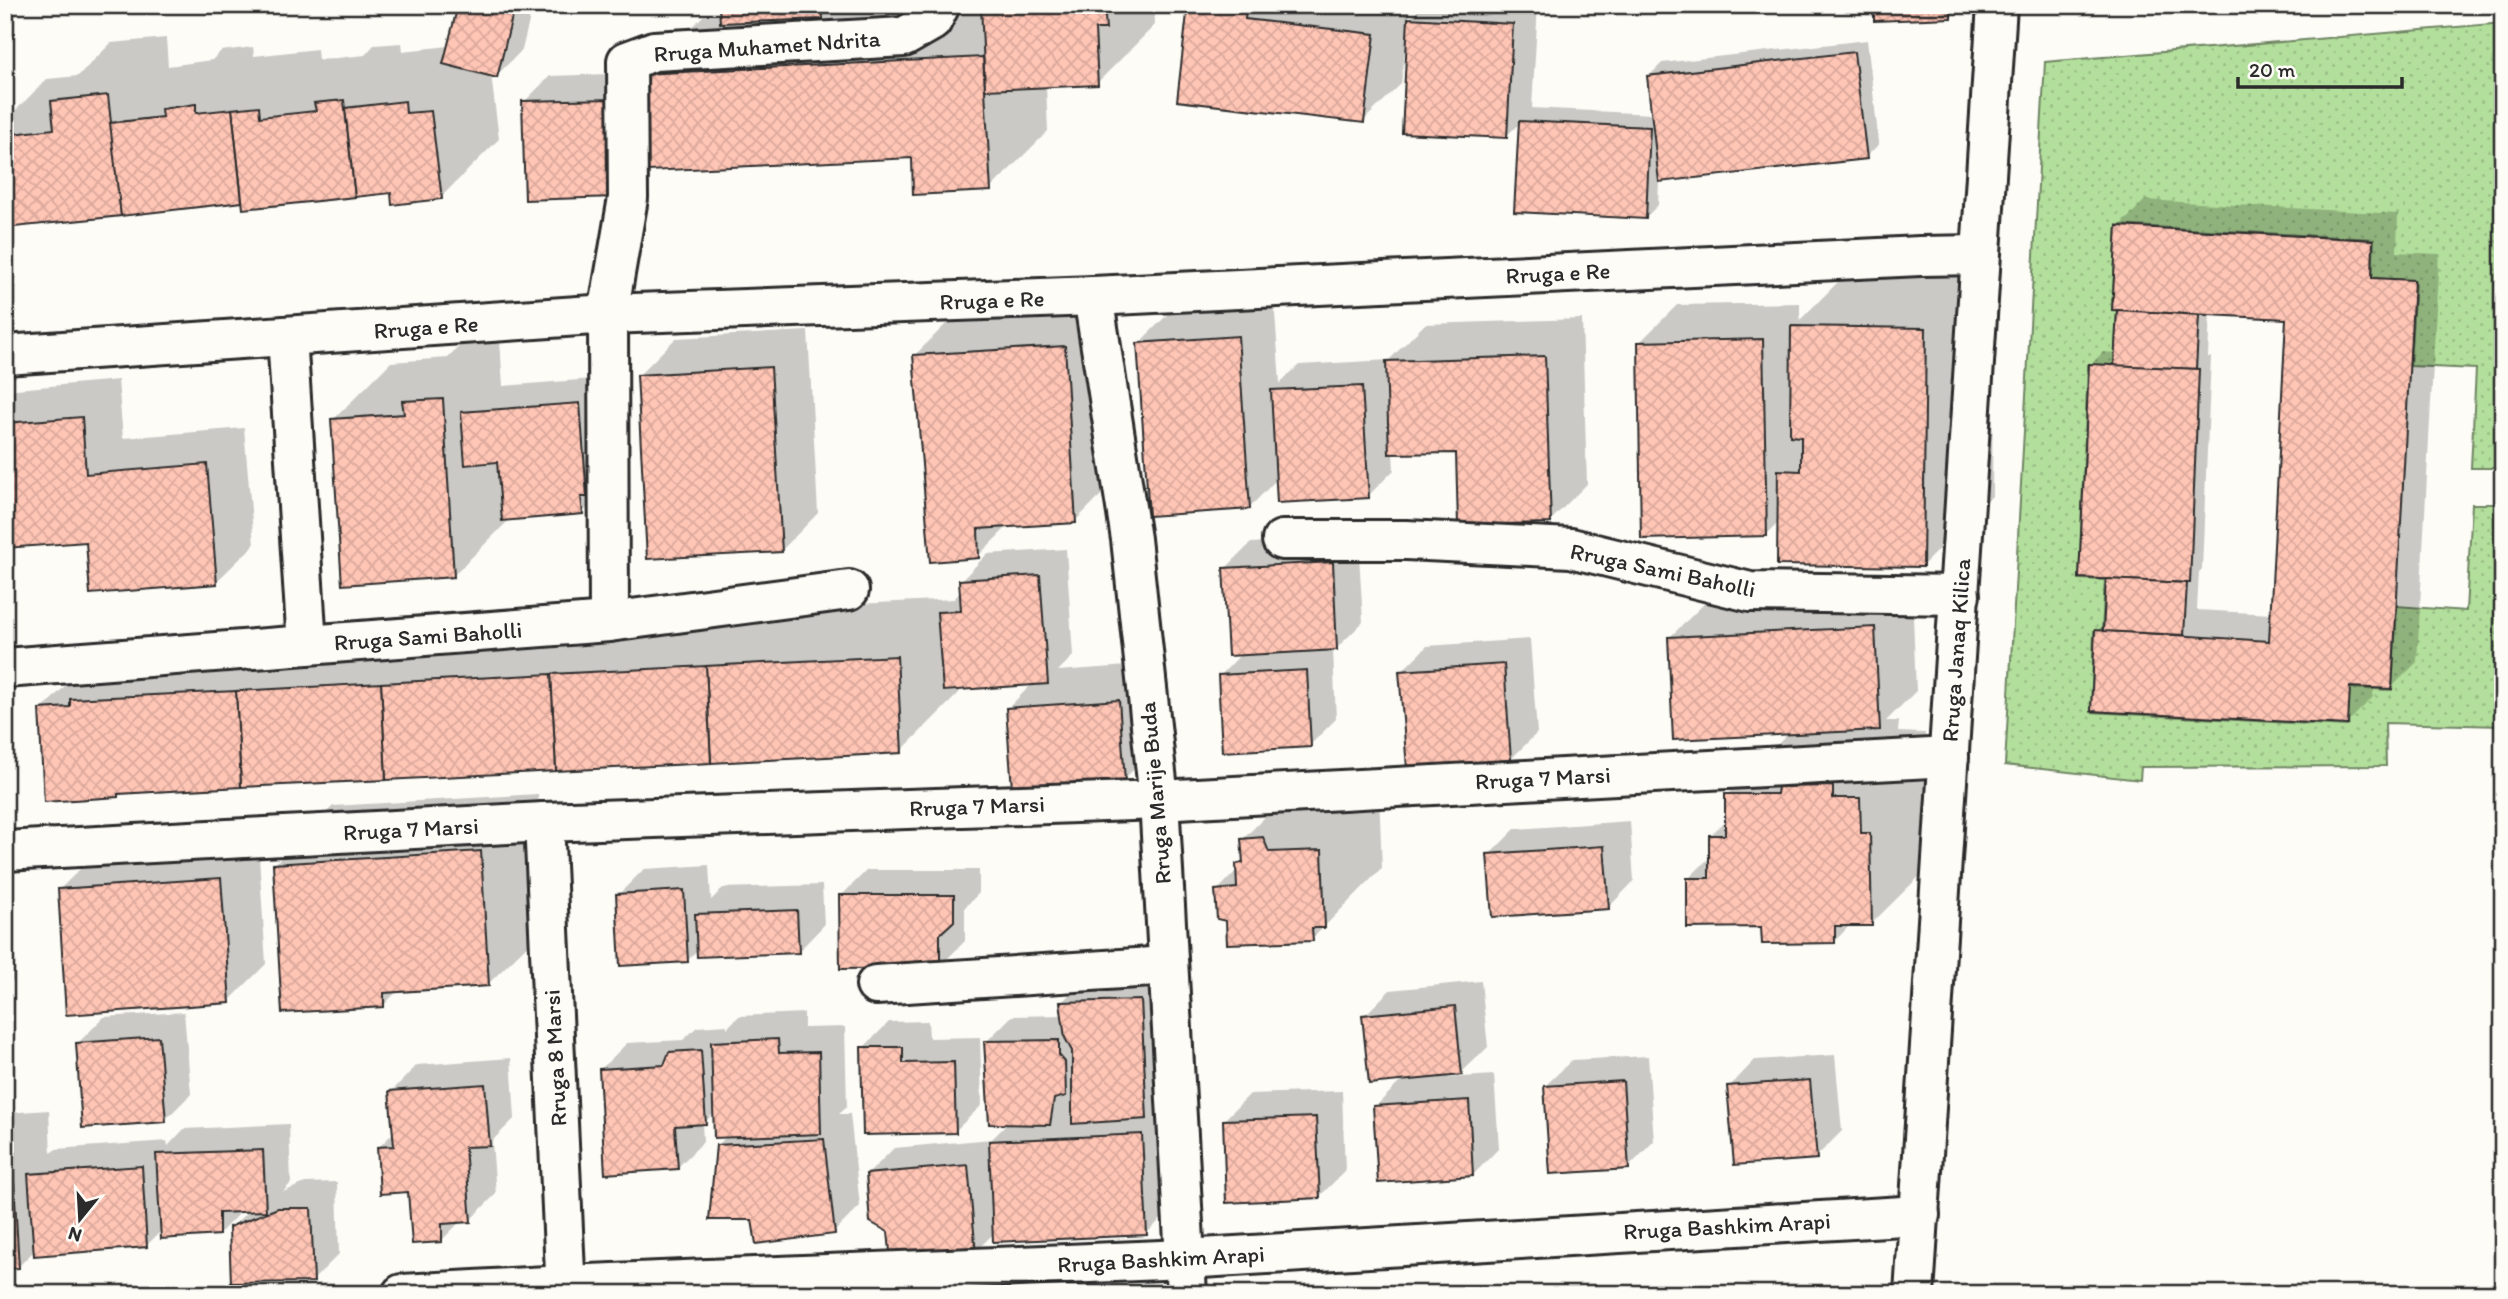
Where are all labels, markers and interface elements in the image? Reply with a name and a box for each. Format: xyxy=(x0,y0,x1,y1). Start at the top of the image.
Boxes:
street label: Rruga Muhamet Ndrita xyxy=(653,24,881,68)
scale bar xyxy=(2238,46,2403,90)
text: 20 m xyxy=(2249,57,2296,82)
street label: Rruga e Re xyxy=(1505,256,1611,290)
street label: Rruga e Re xyxy=(939,284,1045,316)
street label: Rruga e Re xyxy=(373,309,479,345)
street label: Rruga Sami Baholli xyxy=(1568,537,1758,603)
street label: Rruga Janaq Kilica xyxy=(1936,557,1976,743)
street label: Rruga Sami Baholli xyxy=(333,615,523,657)
street label: Rruga Marije Buda xyxy=(1133,701,1177,885)
street label: Rruga 7 Marsi xyxy=(1474,760,1612,796)
street label: Rruga 7 Marsi xyxy=(909,790,1045,822)
street label: Rruga 7 Marsi xyxy=(342,811,480,847)
street label: Rruga 8 Marsi xyxy=(537,989,573,1127)
north arrow xyxy=(46,1184,116,1254)
street label: Rruga Bashkim Arapi xyxy=(1623,1207,1831,1245)
text: N xyxy=(65,1222,85,1248)
street label: Rruga Bashkim Arapi xyxy=(1057,1240,1265,1278)

